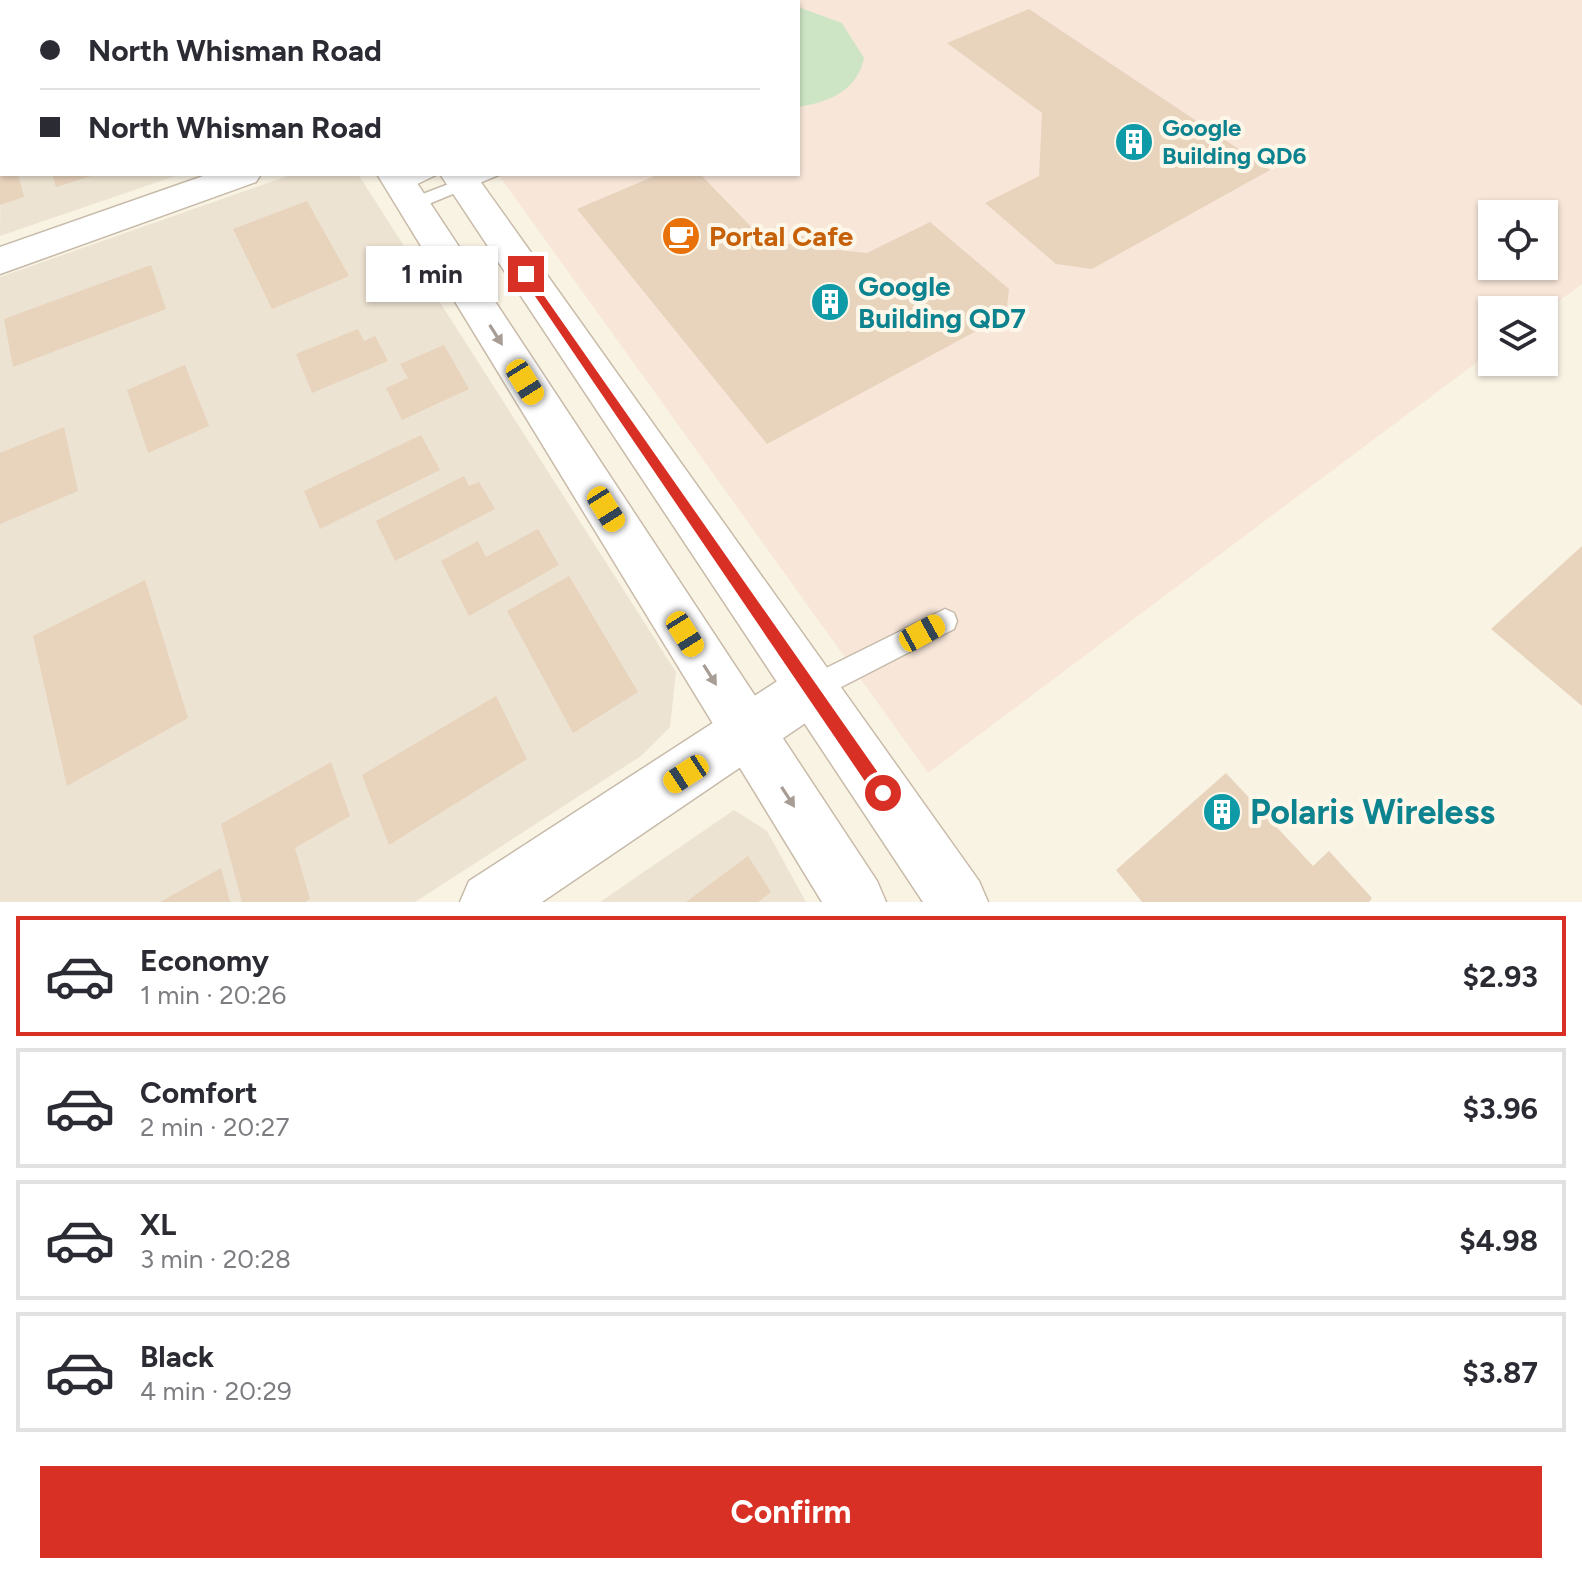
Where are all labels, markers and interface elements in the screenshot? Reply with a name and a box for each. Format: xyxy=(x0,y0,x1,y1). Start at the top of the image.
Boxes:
text: North Whisman Road xyxy=(88,32,382,69)
text: North Whisman Road xyxy=(88,109,382,146)
place label: Google Building QD6 xyxy=(1162,113,1307,170)
building icon: Google Building QD6 xyxy=(1113,121,1155,163)
map controls xyxy=(1478,200,1558,376)
button: locate xyxy=(1478,200,1558,280)
cafe icon: Portal Cafe xyxy=(660,215,702,257)
place label: Portal Cafe xyxy=(709,219,853,253)
callout: 1 min xyxy=(366,246,498,302)
route end xyxy=(508,256,544,292)
text: 1 min xyxy=(401,258,463,290)
place label: Google Building QD7 xyxy=(858,269,1026,335)
building icon: Google Building QD7 xyxy=(809,281,851,323)
button: layers xyxy=(1478,296,1558,376)
one-way arrow xyxy=(488,324,502,346)
car xyxy=(502,355,548,409)
car xyxy=(583,482,629,536)
car xyxy=(662,607,708,661)
car xyxy=(895,611,949,655)
one-way arrow xyxy=(703,664,717,686)
car xyxy=(659,751,713,797)
route start xyxy=(865,775,901,811)
one-way arrow xyxy=(781,786,795,808)
building icon: Polaris Wireless xyxy=(1201,791,1243,833)
place label: Polaris Wireless xyxy=(1250,792,1495,833)
icon: car xyxy=(44,940,116,1012)
text: Economy xyxy=(140,942,269,979)
text: $2.93 xyxy=(1462,958,1538,995)
text: 1 min · 20:26 xyxy=(140,979,286,1011)
icon: car xyxy=(44,1072,116,1144)
text: Comfort xyxy=(140,1074,258,1111)
text: $3.96 xyxy=(1462,1090,1538,1127)
text: 2 min · 20:27 xyxy=(140,1111,289,1143)
icon: car xyxy=(44,1204,116,1276)
text: XL xyxy=(140,1206,176,1243)
text: $4.98 xyxy=(1459,1222,1538,1259)
text: 3 min · 20:28 xyxy=(140,1243,291,1275)
icon: car xyxy=(44,1336,116,1408)
text: Black xyxy=(140,1338,214,1375)
text: $3.87 xyxy=(1462,1354,1538,1391)
text: 4 min · 20:29 xyxy=(140,1375,292,1407)
button: Confirm xyxy=(40,1466,1542,1558)

